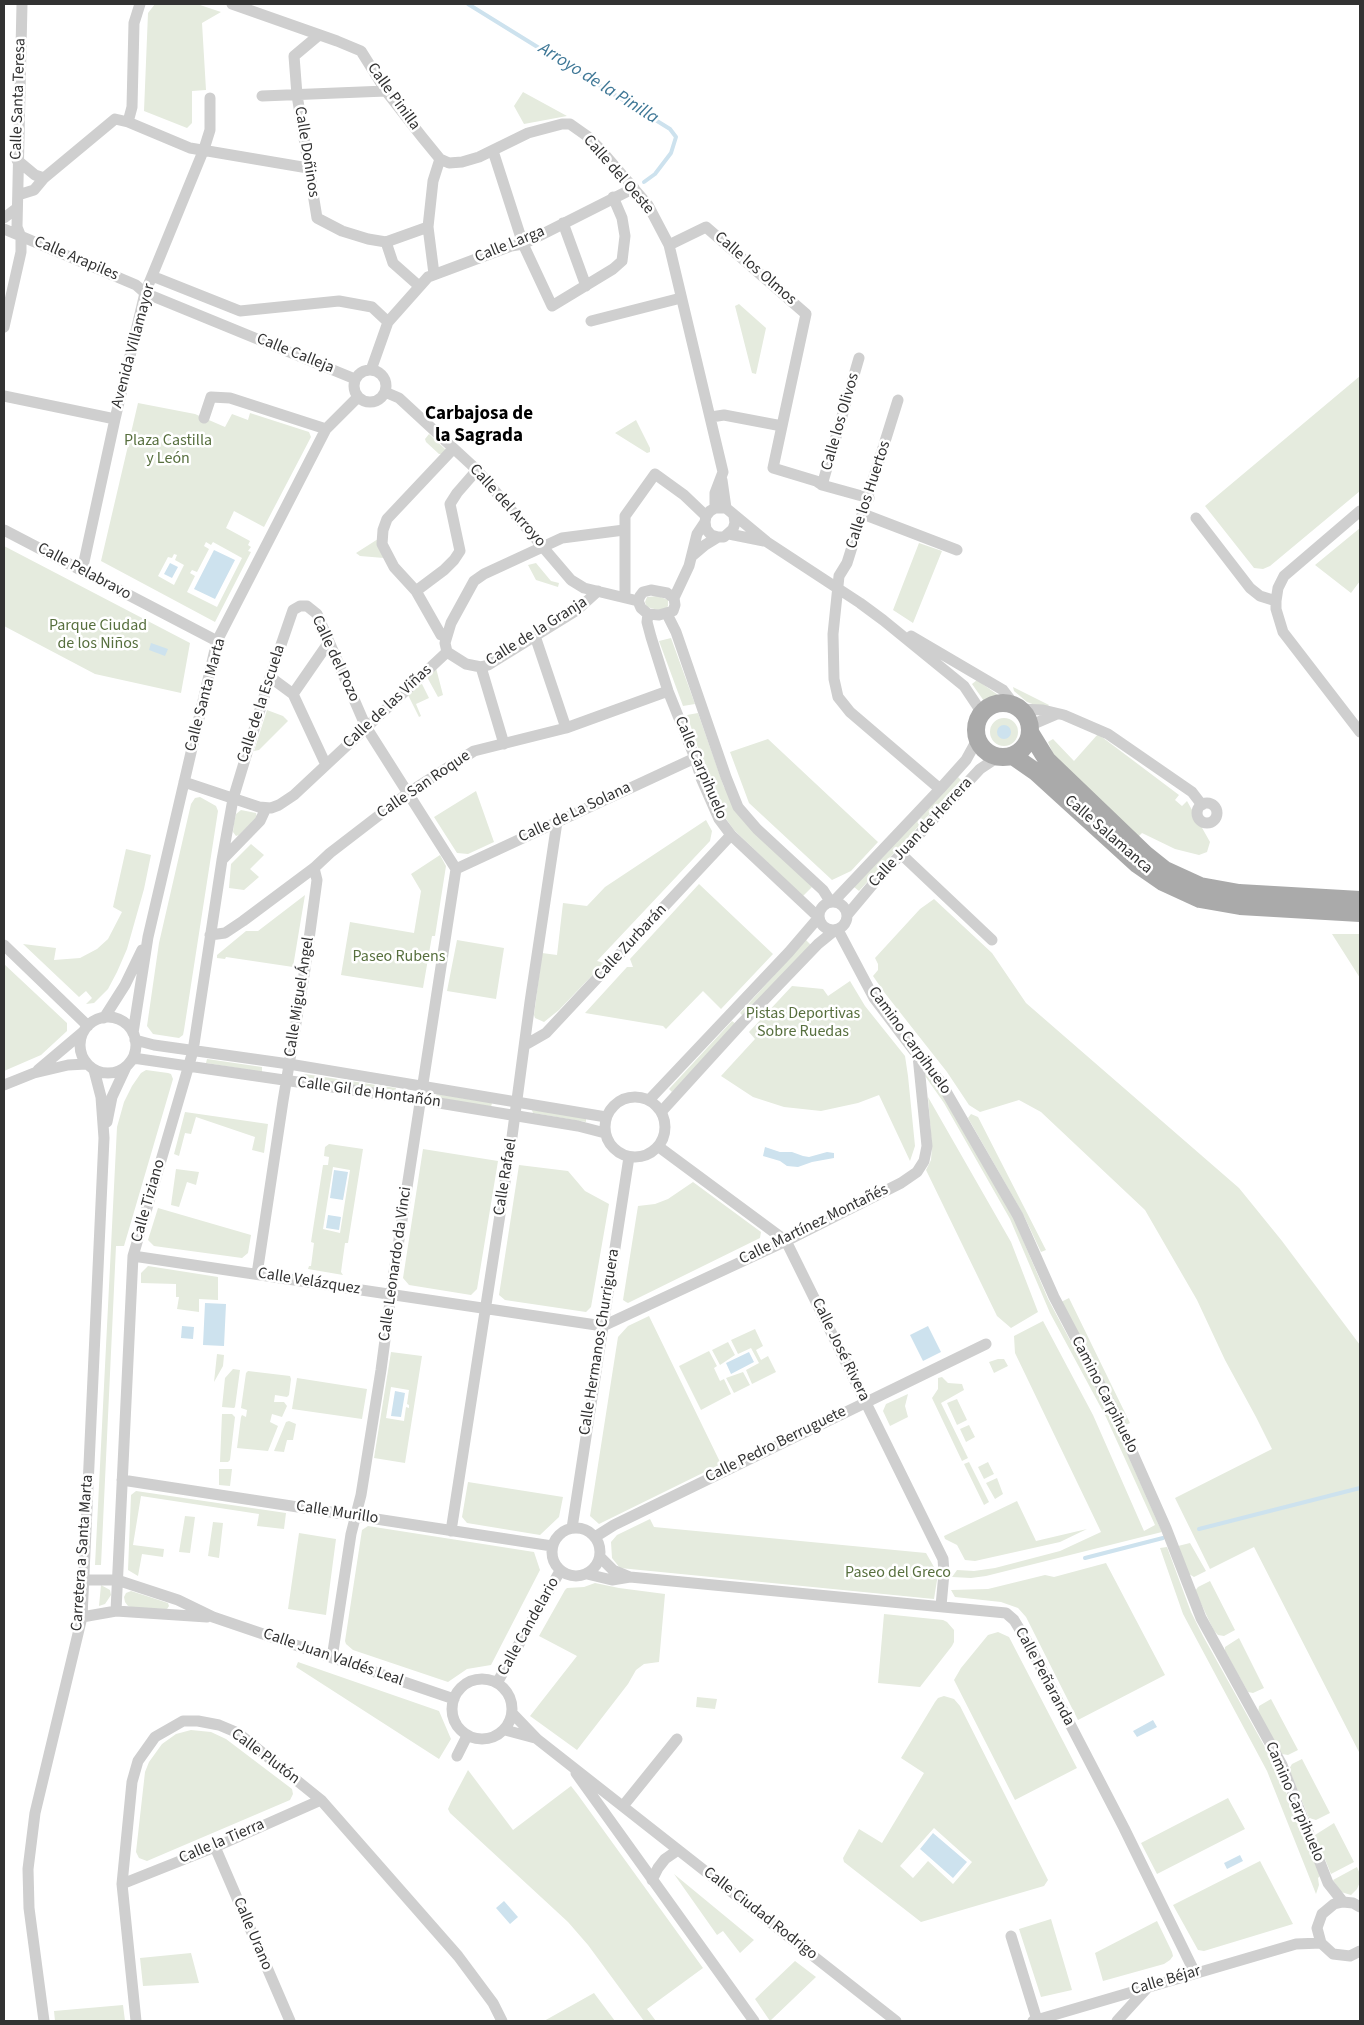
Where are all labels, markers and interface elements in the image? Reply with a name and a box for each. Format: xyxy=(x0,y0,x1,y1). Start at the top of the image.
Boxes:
street label: Calle Santa Teresa xyxy=(7,38,31,160)
water label: Arroyo de la Pinilla xyxy=(534,38,662,130)
street label: Calle Pinilla xyxy=(362,60,424,134)
street label: Calle Doñinos xyxy=(289,105,323,199)
street label: Calle del Oeste xyxy=(578,131,658,219)
street label: Calle Larga xyxy=(472,222,548,268)
street label: Calle los Olmos xyxy=(710,228,800,310)
street label: Calle Arapiles xyxy=(31,233,121,285)
street label: Avenida Villamayor xyxy=(108,282,160,410)
street label: Calle Calleja xyxy=(253,330,337,378)
street label: Calle los Olivos xyxy=(818,371,864,473)
district label: Carbajosa de la Sagrada xyxy=(425,404,533,448)
park label: Plaza Castilla y León xyxy=(124,431,212,469)
street label: Calle los Huertos xyxy=(843,439,895,551)
street label: Calle del Arroyo xyxy=(465,461,549,551)
street label: Calle Pelabravo xyxy=(34,539,134,605)
street label: Calle de la Granja xyxy=(483,593,591,671)
street label: Calle del Pozo xyxy=(307,613,363,705)
park label: Parque Ciudad de los Niños xyxy=(49,616,147,654)
street label: Calle Santa Marta xyxy=(182,636,230,754)
street label: Calle de la Escuela xyxy=(234,643,290,765)
street label: Calle de las Viñas xyxy=(340,661,436,753)
street label: Calle Carpihuelo xyxy=(670,714,730,822)
street label: Calle San Roque xyxy=(374,747,474,823)
street label: Calle Juan de Herrera xyxy=(865,774,977,892)
street label: Calle de La Solana xyxy=(516,779,634,847)
street label: Calle Salamanca xyxy=(1060,791,1156,879)
street label: Calle Zurbarán xyxy=(591,901,671,985)
street label: Calle Miguel Ángel xyxy=(281,936,319,1058)
park label: Paseo Rubens xyxy=(353,947,445,967)
street label: Camino Carpihuelo xyxy=(863,983,955,1099)
park label: Pistas Deportivas Sobre Ruedas xyxy=(746,1004,860,1042)
street label: Calle Gil de Hontañón xyxy=(296,1073,442,1113)
street label: Calle Rafael xyxy=(490,1137,522,1217)
street label: Calle Tiziano xyxy=(128,1157,170,1245)
street label: Calle Martínez Montañés xyxy=(736,1181,892,1269)
street label: Calle Leonardo da Vinci xyxy=(376,1185,416,1343)
street label: Calle Hermanos Churriguera xyxy=(576,1247,624,1437)
street label: Calle Velázquez xyxy=(256,1264,362,1300)
street label: Calle José Rivera xyxy=(807,1295,873,1405)
street label: Camino Carpihuelo xyxy=(1066,1333,1142,1457)
street label: Calle Pedro Berruguete xyxy=(703,1403,849,1487)
street label: Carretera a Santa Marta xyxy=(68,1474,98,1632)
street label: Calle Murillo xyxy=(294,1497,380,1529)
park label: Paseo del Greco xyxy=(845,1563,951,1583)
street label: Calle Candelario xyxy=(494,1574,564,1680)
street label: Calle Peñaranda xyxy=(1010,1624,1078,1730)
street label: Calle Juan Valdés Leal xyxy=(260,1625,406,1691)
street label: Calle Plutón xyxy=(227,1725,303,1789)
street label: Camino Carpihuelo xyxy=(1260,1739,1328,1865)
street label: Calle la Tierra xyxy=(176,1815,268,1869)
street label: Calle Ciudad Rodrigo xyxy=(699,1863,821,1965)
street label: Calle Urano xyxy=(228,1895,276,1973)
street label: Calle Béjar xyxy=(1129,1962,1203,2000)

